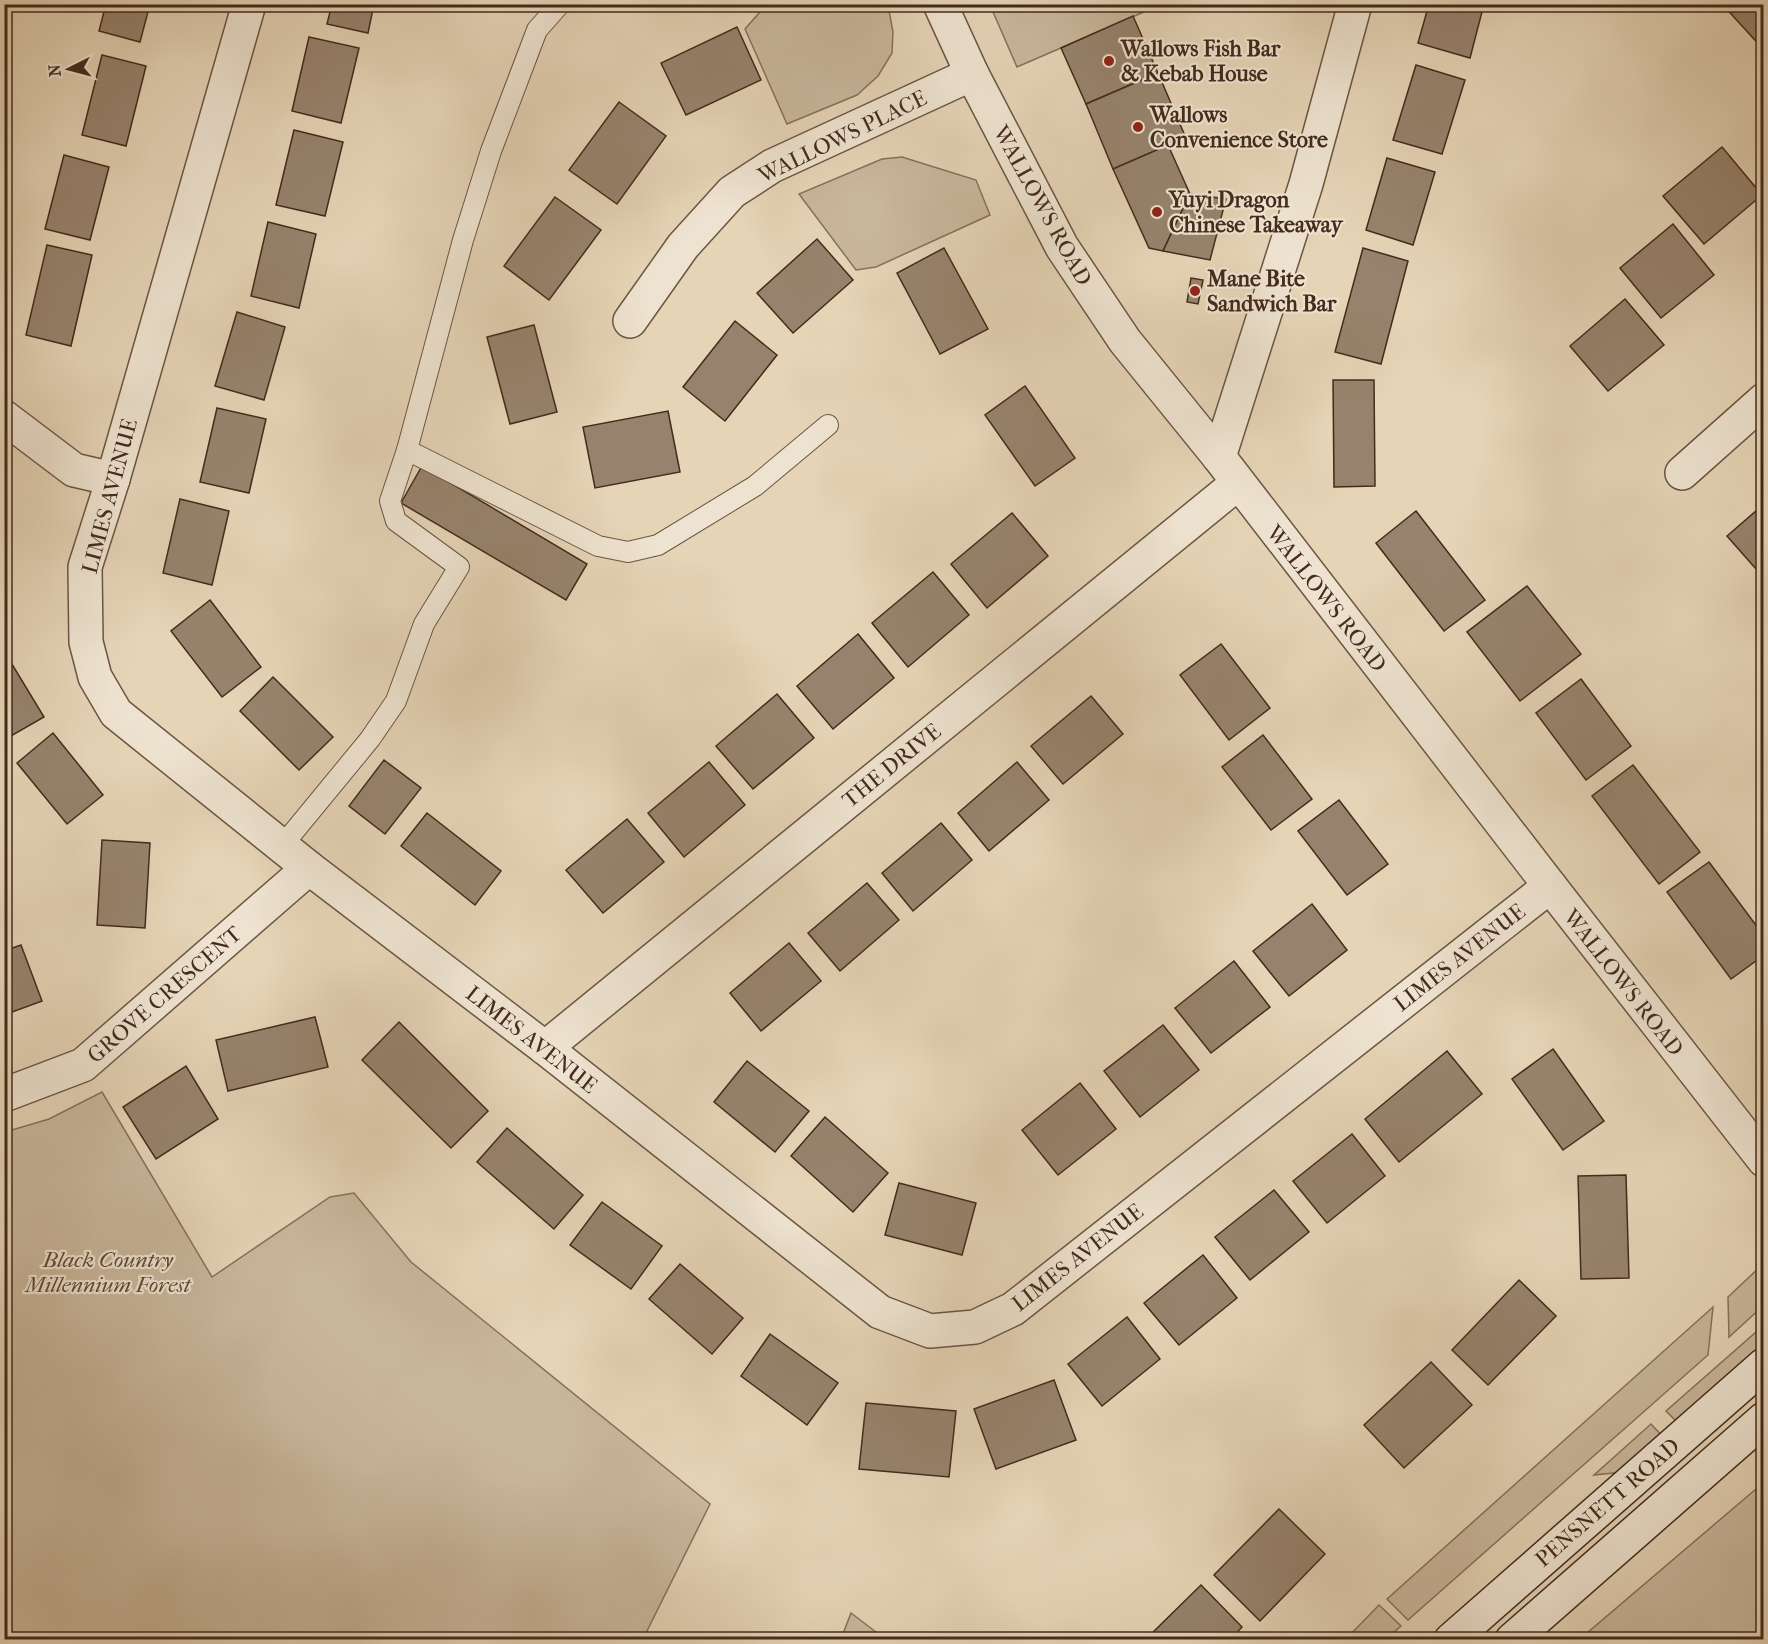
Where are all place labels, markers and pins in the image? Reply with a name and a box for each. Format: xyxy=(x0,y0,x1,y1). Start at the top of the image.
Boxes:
place label: Wallows Fish Bar & Kebab House xyxy=(1120,36,1281,87)
marker: Wallows Fish Bar & Kebab House xyxy=(1102,54,1116,68)
place label: Wallows Convenience Store xyxy=(1149,102,1328,153)
marker: Wallows Convenience Store xyxy=(1131,120,1145,134)
place label: Yuyi Dragon Chinese Takeaway xyxy=(1168,187,1344,238)
marker: Yuyi Dragon Chinese Takeaway xyxy=(1150,205,1164,219)
place label: Mane Bite Sandwich Bar xyxy=(1206,266,1337,317)
marker: Mane Bite Sandwich Bar xyxy=(1188,284,1202,298)

